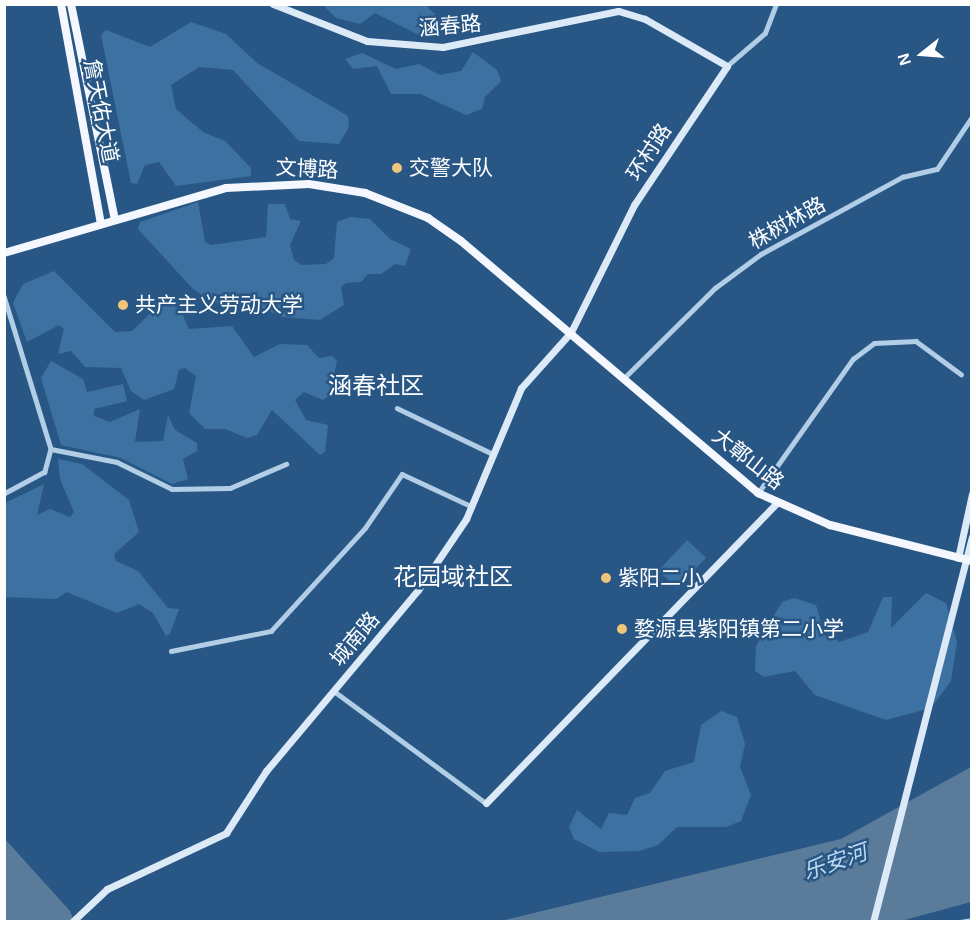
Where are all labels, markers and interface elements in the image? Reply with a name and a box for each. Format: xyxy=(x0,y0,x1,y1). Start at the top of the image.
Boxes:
street label: 涵春路 xyxy=(418,11,482,41)
north arrow xyxy=(892,24,952,84)
text: N xyxy=(894,51,914,67)
street label: 詹天佑大道 xyxy=(79,57,123,165)
street label: 环村路 xyxy=(621,119,677,185)
street label: 文博路 xyxy=(275,155,339,183)
place label: 交警大队 xyxy=(409,155,493,181)
marker: 交警大队 xyxy=(390,161,404,175)
street label: 株树林路 xyxy=(744,192,830,254)
place label: 共产主义劳动大学 xyxy=(135,292,303,318)
marker: 共产主义劳动大学 xyxy=(116,298,130,312)
district label: 涵春社区 xyxy=(328,372,424,400)
street label: 大鄣山路 xyxy=(707,423,789,495)
district label: 花园域社区 xyxy=(393,563,513,591)
place label: 紫阳二小 xyxy=(618,565,702,591)
marker: 紫阳二小 xyxy=(599,571,613,585)
street label: 城南路 xyxy=(325,607,385,671)
place label: 婺源县紫阳镇第二小学 xyxy=(634,616,844,642)
marker: 婺源县紫阳镇第二小学 xyxy=(615,622,629,636)
water label: 乐安河 xyxy=(800,839,870,885)

